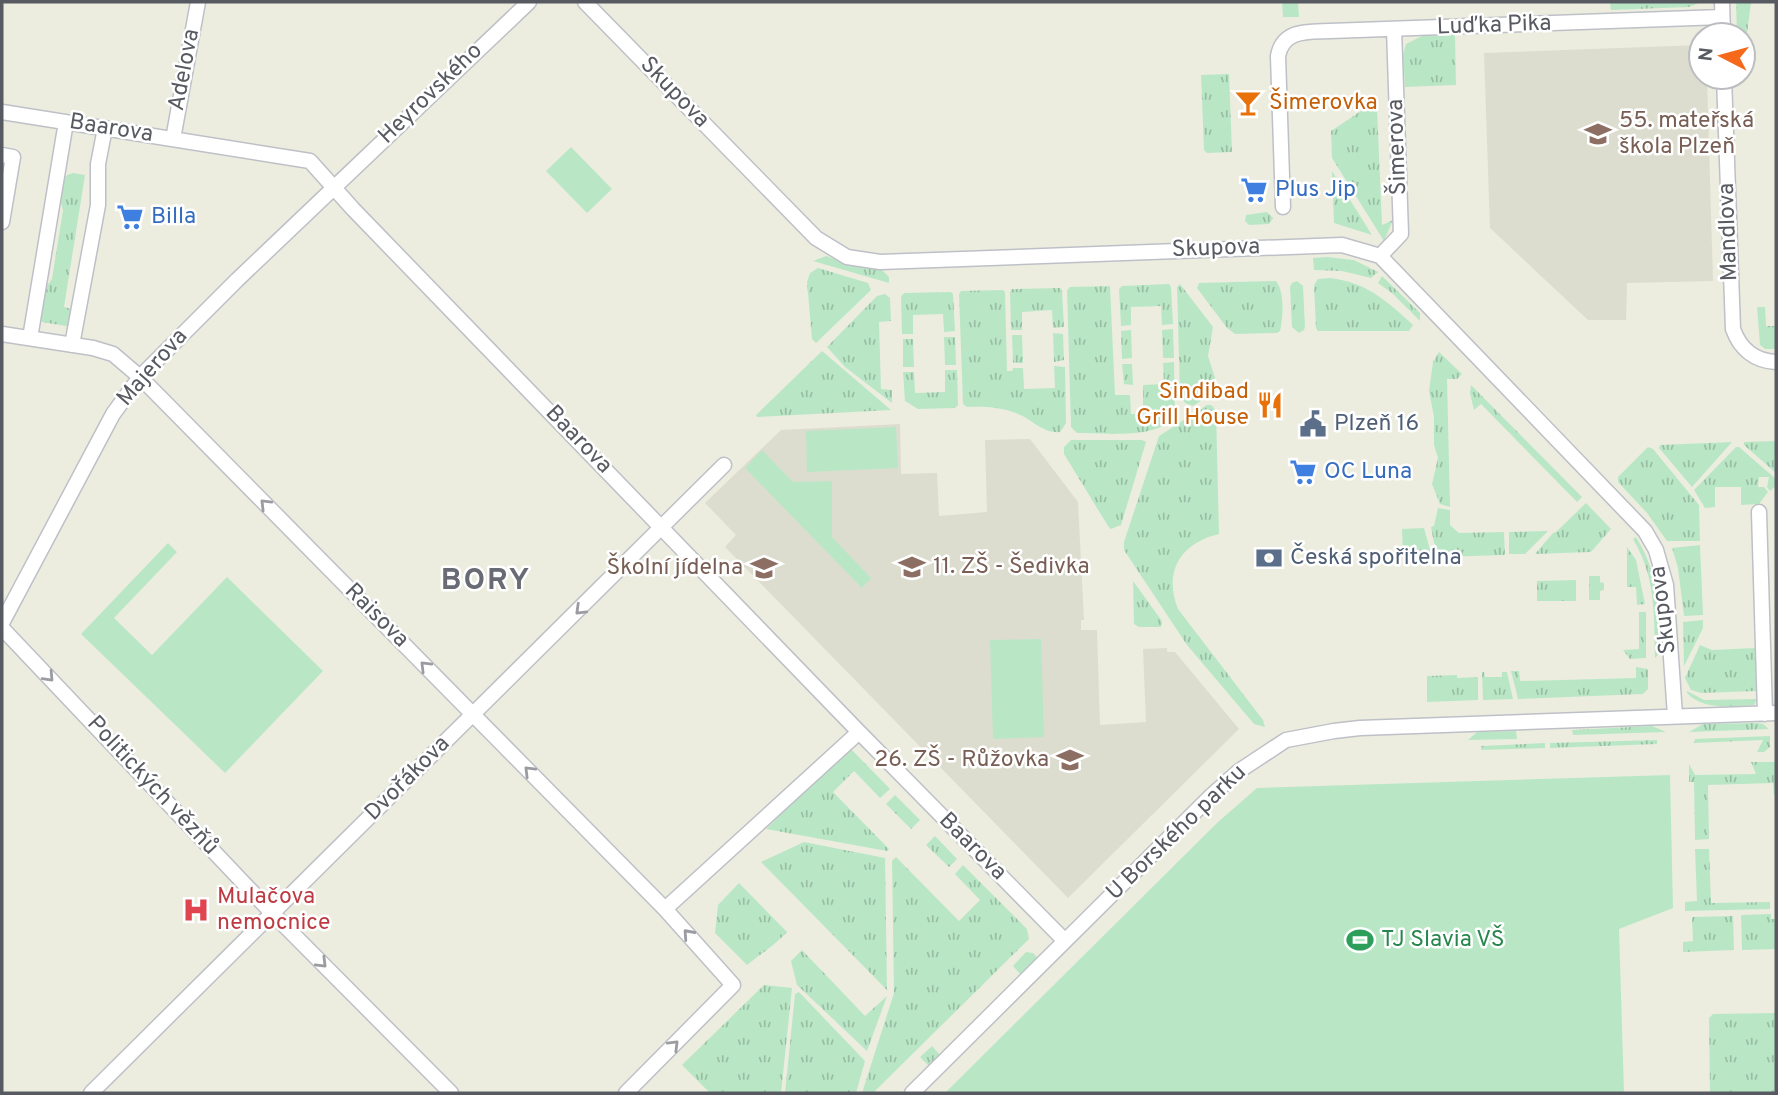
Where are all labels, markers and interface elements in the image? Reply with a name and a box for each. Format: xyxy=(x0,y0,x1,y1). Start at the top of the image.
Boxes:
street label: Luďka Pika xyxy=(1436,10,1552,42)
north arrow xyxy=(1687,21,1757,91)
street label: Adelova xyxy=(163,27,207,113)
street label: Heyrovského xyxy=(373,37,489,151)
text: N xyxy=(1694,46,1720,62)
street label: Skupova xyxy=(633,51,715,135)
place label: Šimerovka xyxy=(1269,87,1378,118)
bar icon: Šimerovka xyxy=(1233,88,1263,118)
street label: Šimerova xyxy=(1380,98,1414,196)
place label: 55. mateřská škola Plzeň xyxy=(1619,107,1754,162)
street label: Baarova xyxy=(67,108,155,150)
school or university icon: 55. mateřská škola Plzeň xyxy=(1583,119,1613,149)
supermarket icon: Plus Jip xyxy=(1239,175,1269,205)
place label: Plus Jip xyxy=(1275,176,1356,205)
street label: Mandlova xyxy=(1713,182,1745,282)
supermarket icon: Billa xyxy=(115,202,145,232)
place label: Billa xyxy=(151,203,196,232)
street label: Skupova xyxy=(1171,233,1261,265)
street label: Majerova xyxy=(111,323,195,413)
place label: Sindibad Grill House xyxy=(1136,378,1249,433)
restaurant icon: Sindibad Grill House xyxy=(1255,390,1285,420)
street label: Baarova xyxy=(538,400,618,480)
public building icon: Plzeň 16 xyxy=(1298,409,1328,439)
place label: Plzeň 16 xyxy=(1334,410,1419,439)
supermarket icon: OC Luna xyxy=(1288,457,1318,487)
place label: OC Luna xyxy=(1324,458,1412,487)
one-way arrow xyxy=(261,499,274,512)
place label: Česká spořitelna xyxy=(1290,542,1462,573)
bank icon: Česká spořitelna xyxy=(1254,543,1284,573)
place label: 11. ZŠ - Šedivka xyxy=(933,551,1090,582)
place label: Školní jídelna xyxy=(606,552,743,583)
school or university icon: 11. ZŠ - Šedivka xyxy=(897,552,927,582)
school or university icon: Školní jídelna xyxy=(749,553,779,583)
district label: BORY xyxy=(441,563,531,600)
street label: Skupova xyxy=(1644,564,1684,656)
street label: Raisova xyxy=(338,578,414,654)
one-way arrow xyxy=(575,602,588,615)
one-way arrow xyxy=(420,661,433,674)
one-way arrow xyxy=(40,669,53,682)
street label: Politických vězňů xyxy=(80,710,224,862)
street label: Dvořákova xyxy=(359,730,457,828)
place label: 26. ZŠ - Růžovka xyxy=(874,744,1049,775)
school or university icon: 26. ZŠ - Růžovka xyxy=(1055,745,1085,775)
street label: U Borského parku xyxy=(1101,759,1253,907)
one-way arrow xyxy=(525,766,538,779)
street label: Baarova xyxy=(932,807,1012,887)
place label: Mulačova nemocnice xyxy=(217,883,330,938)
hospital icon: Mulačova nemocnice xyxy=(181,895,211,925)
place label: TJ Slavia VŠ xyxy=(1381,924,1504,955)
sports icon: TJ Slavia VŠ xyxy=(1345,925,1375,955)
one-way arrow xyxy=(684,929,697,942)
one-way arrow xyxy=(313,954,326,967)
one-way arrow xyxy=(666,1040,679,1053)

